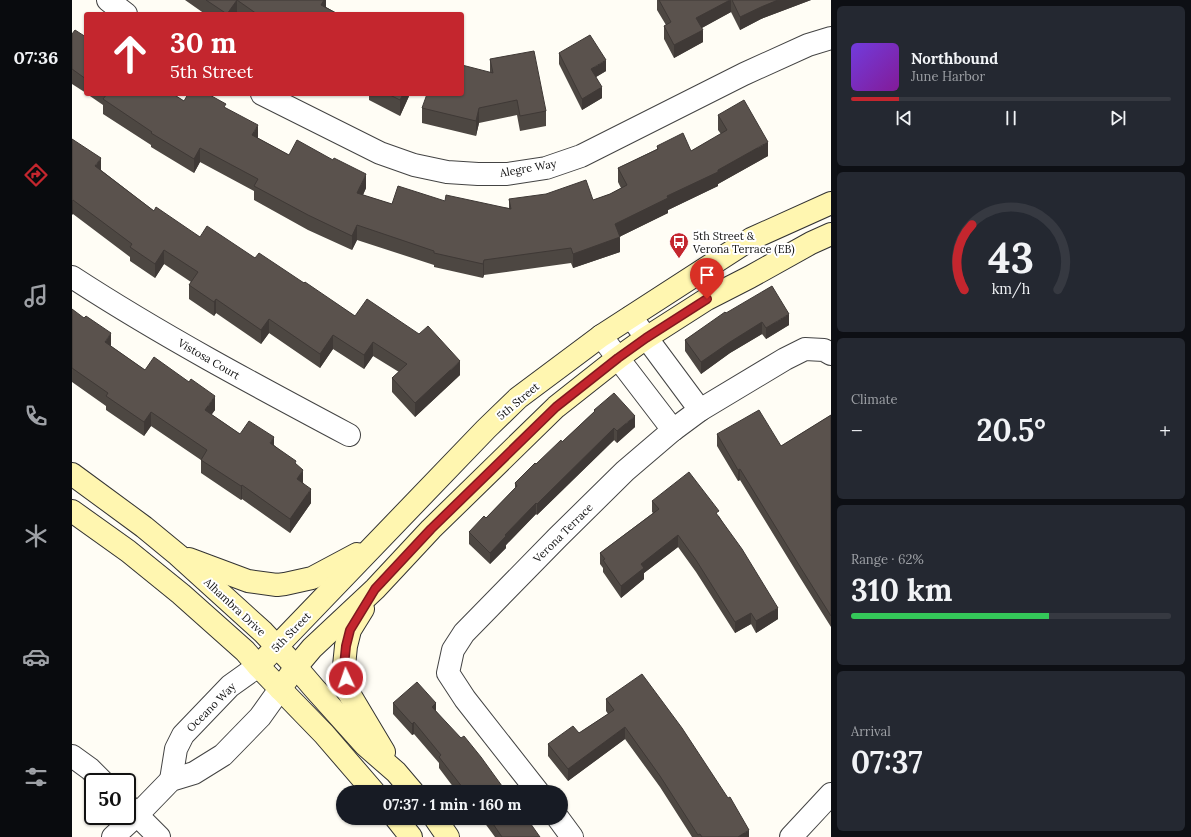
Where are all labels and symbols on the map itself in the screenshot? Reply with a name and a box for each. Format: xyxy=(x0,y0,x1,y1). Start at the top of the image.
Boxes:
street label: Alegre Way xyxy=(498,156,558,180)
place label: 5th Street & Verona Terrace (EB) xyxy=(692,229,795,257)
bus stop icon: 5th Street & Verona Terrace (EB) xyxy=(668,231,690,259)
pin xyxy=(690,258,724,299)
street label: Vistosa Court xyxy=(175,335,243,383)
street label: 5th Street xyxy=(494,379,543,423)
street label: Verona Terrace xyxy=(530,500,596,566)
street label: Alhambra Drive xyxy=(201,574,269,639)
street label: 5th Street xyxy=(268,608,314,655)
position arrow xyxy=(325,657,367,699)
street label: Oceano Way xyxy=(183,679,239,735)
speed limit sign: 50 xyxy=(84,773,136,825)

